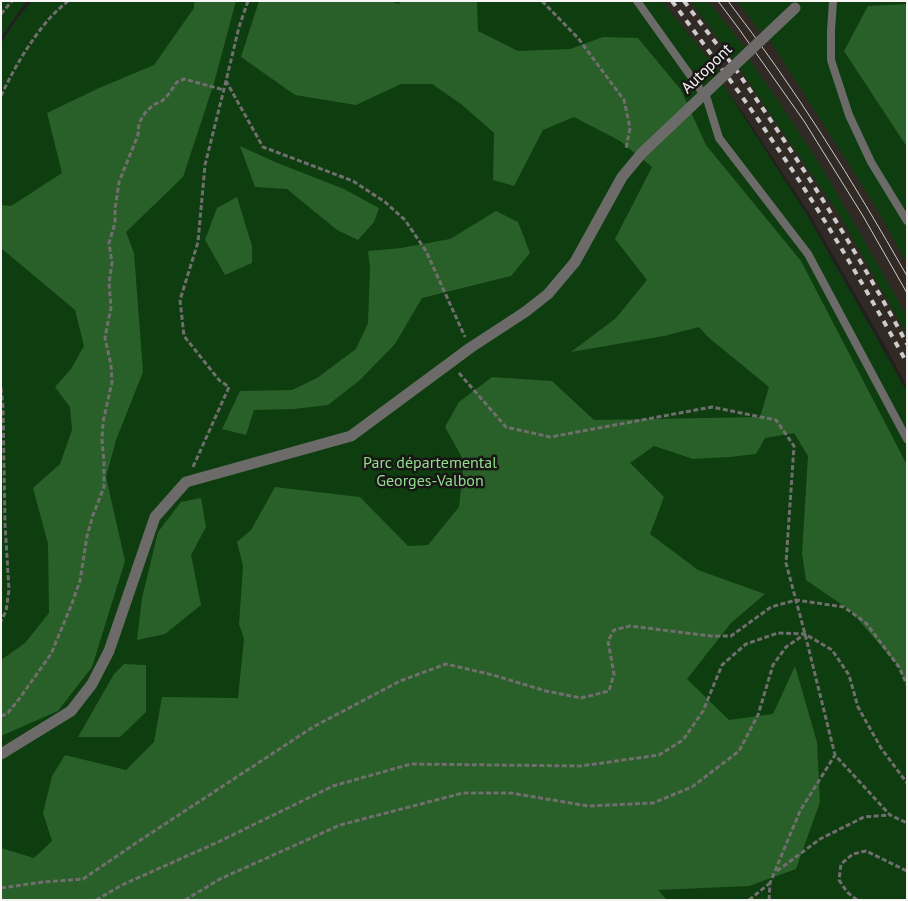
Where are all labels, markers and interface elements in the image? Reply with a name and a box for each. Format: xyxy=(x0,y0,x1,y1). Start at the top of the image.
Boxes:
street label: Autopont xyxy=(678,40,736,98)
park label: Parc départemental Georges-Valbon xyxy=(363,453,497,491)

